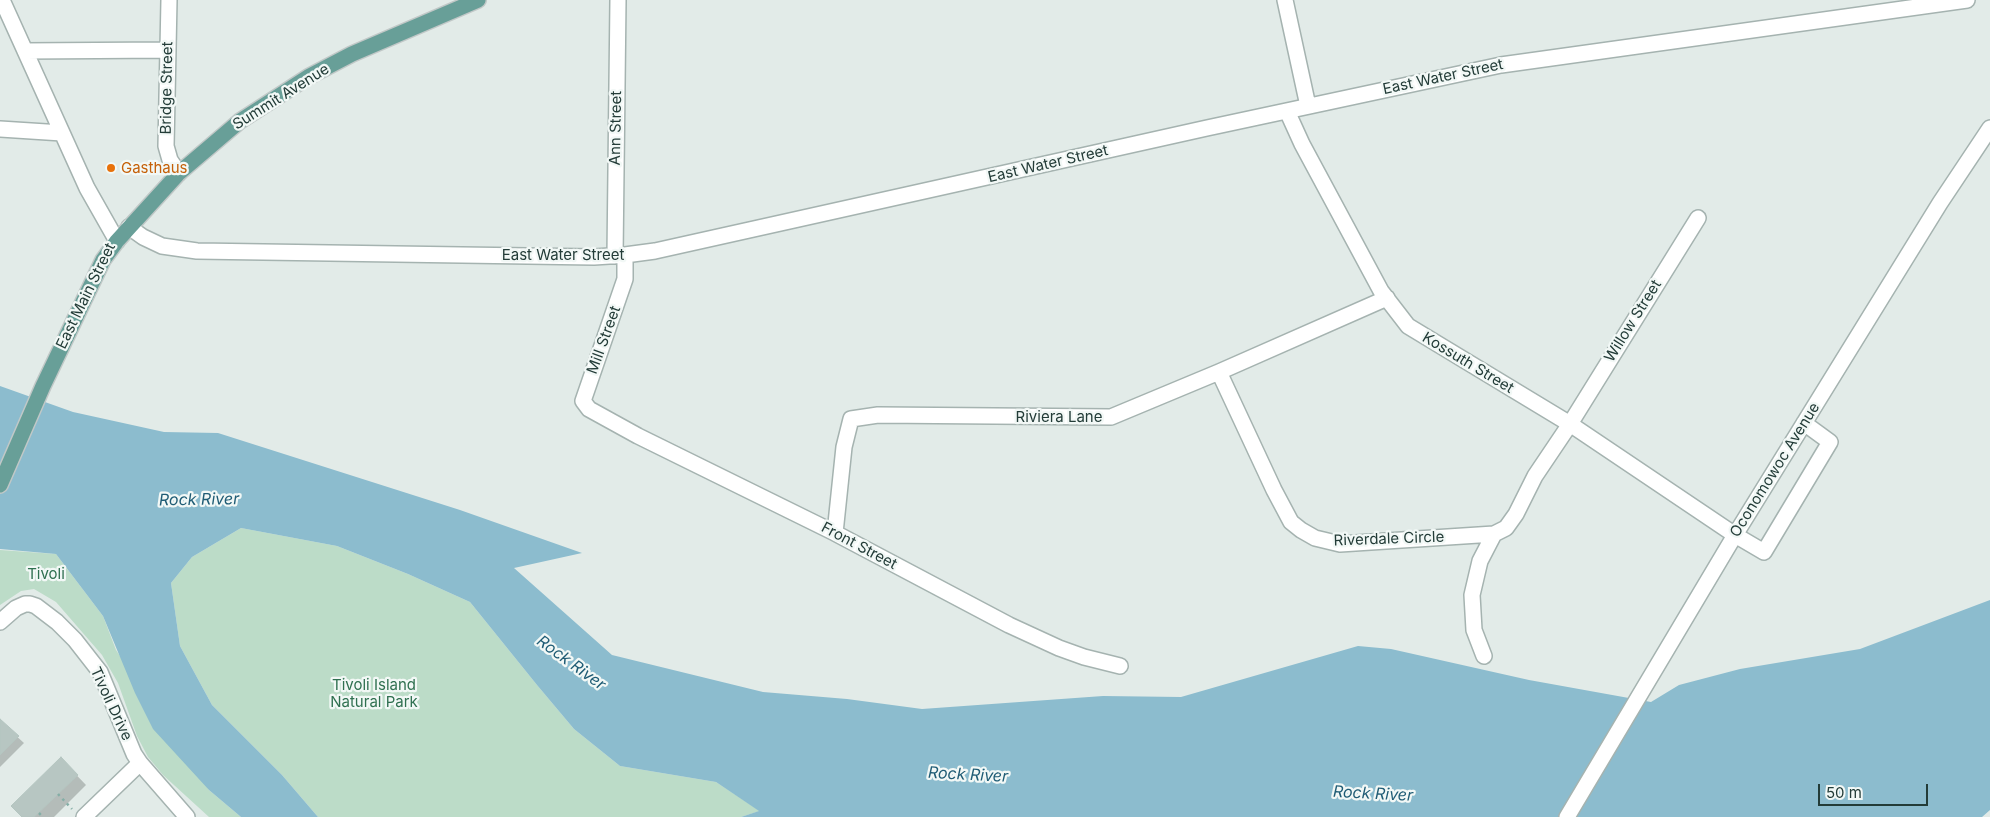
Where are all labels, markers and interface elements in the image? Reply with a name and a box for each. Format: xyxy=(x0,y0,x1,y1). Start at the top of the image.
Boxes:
street label: Bridge Street xyxy=(157,41,177,135)
street label: East Water Street xyxy=(1381,55,1505,99)
street label: Summit Avenue xyxy=(229,60,333,134)
street label: Ann Street xyxy=(606,91,626,165)
street label: East Water Street xyxy=(986,141,1110,187)
place label: Gasthaus xyxy=(121,159,188,177)
marker: Gasthaus xyxy=(105,162,117,174)
street label: East Main Street xyxy=(53,240,119,352)
street label: East Water Street xyxy=(502,246,624,264)
street label: Willow Street xyxy=(1601,277,1665,365)
street label: Mill Street xyxy=(583,304,625,376)
street label: Kossuth Street xyxy=(1419,329,1517,397)
street label: Oconomowoc Avenue xyxy=(1726,399,1824,541)
street label: Riviera Lane xyxy=(1016,408,1102,426)
water label: Rock River xyxy=(159,490,239,510)
street label: Front Street xyxy=(818,519,900,573)
street label: Riverdale Circle xyxy=(1333,528,1445,550)
park label: Tivoli xyxy=(27,565,65,583)
water label: Rock River xyxy=(533,632,609,694)
street label: Tivoli Drive xyxy=(86,664,136,744)
park label: Tivoli Island Natural Park xyxy=(330,676,418,711)
water label: Rock River xyxy=(927,763,1009,787)
scale bar xyxy=(1820,774,1930,806)
water label: Rock River xyxy=(1332,782,1414,806)
text: 50 m xyxy=(1826,783,1862,802)

